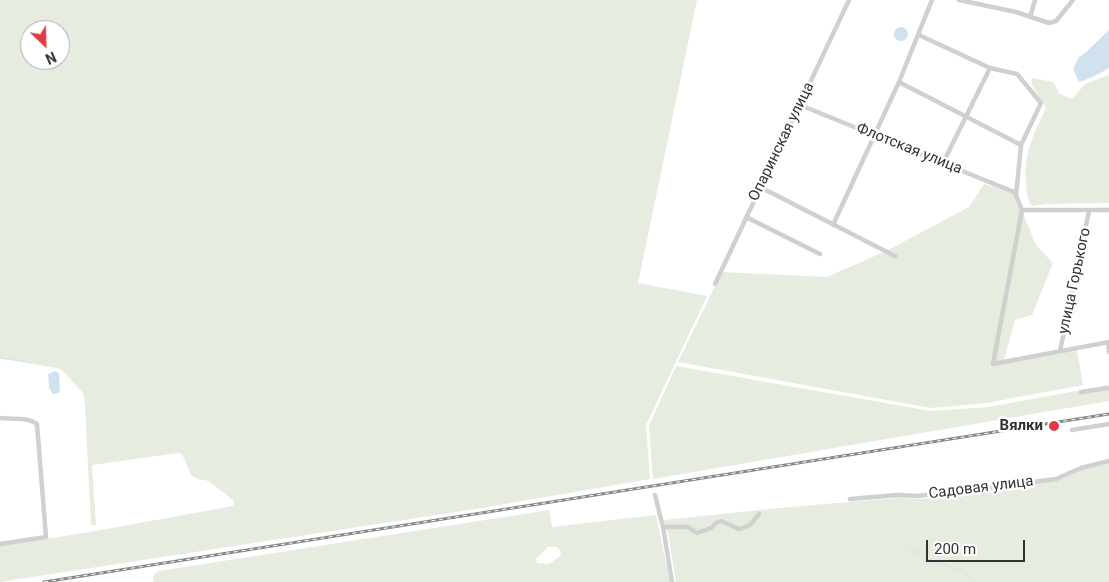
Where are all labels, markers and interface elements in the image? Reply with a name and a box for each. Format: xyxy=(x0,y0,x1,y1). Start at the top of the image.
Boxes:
north arrow xyxy=(20,20,70,70)
text: N xyxy=(43,48,58,67)
street label: Опаринская улица xyxy=(745,80,819,204)
street label: Флотская улица xyxy=(853,120,965,178)
street label: улица Горького xyxy=(1055,226,1095,336)
place label: Вялки xyxy=(1000,417,1043,435)
marker: Вялки xyxy=(1047,419,1061,433)
street label: Садовая улица xyxy=(928,473,1034,503)
scale bar xyxy=(929,530,1028,562)
text: 200 m xyxy=(934,540,976,558)

